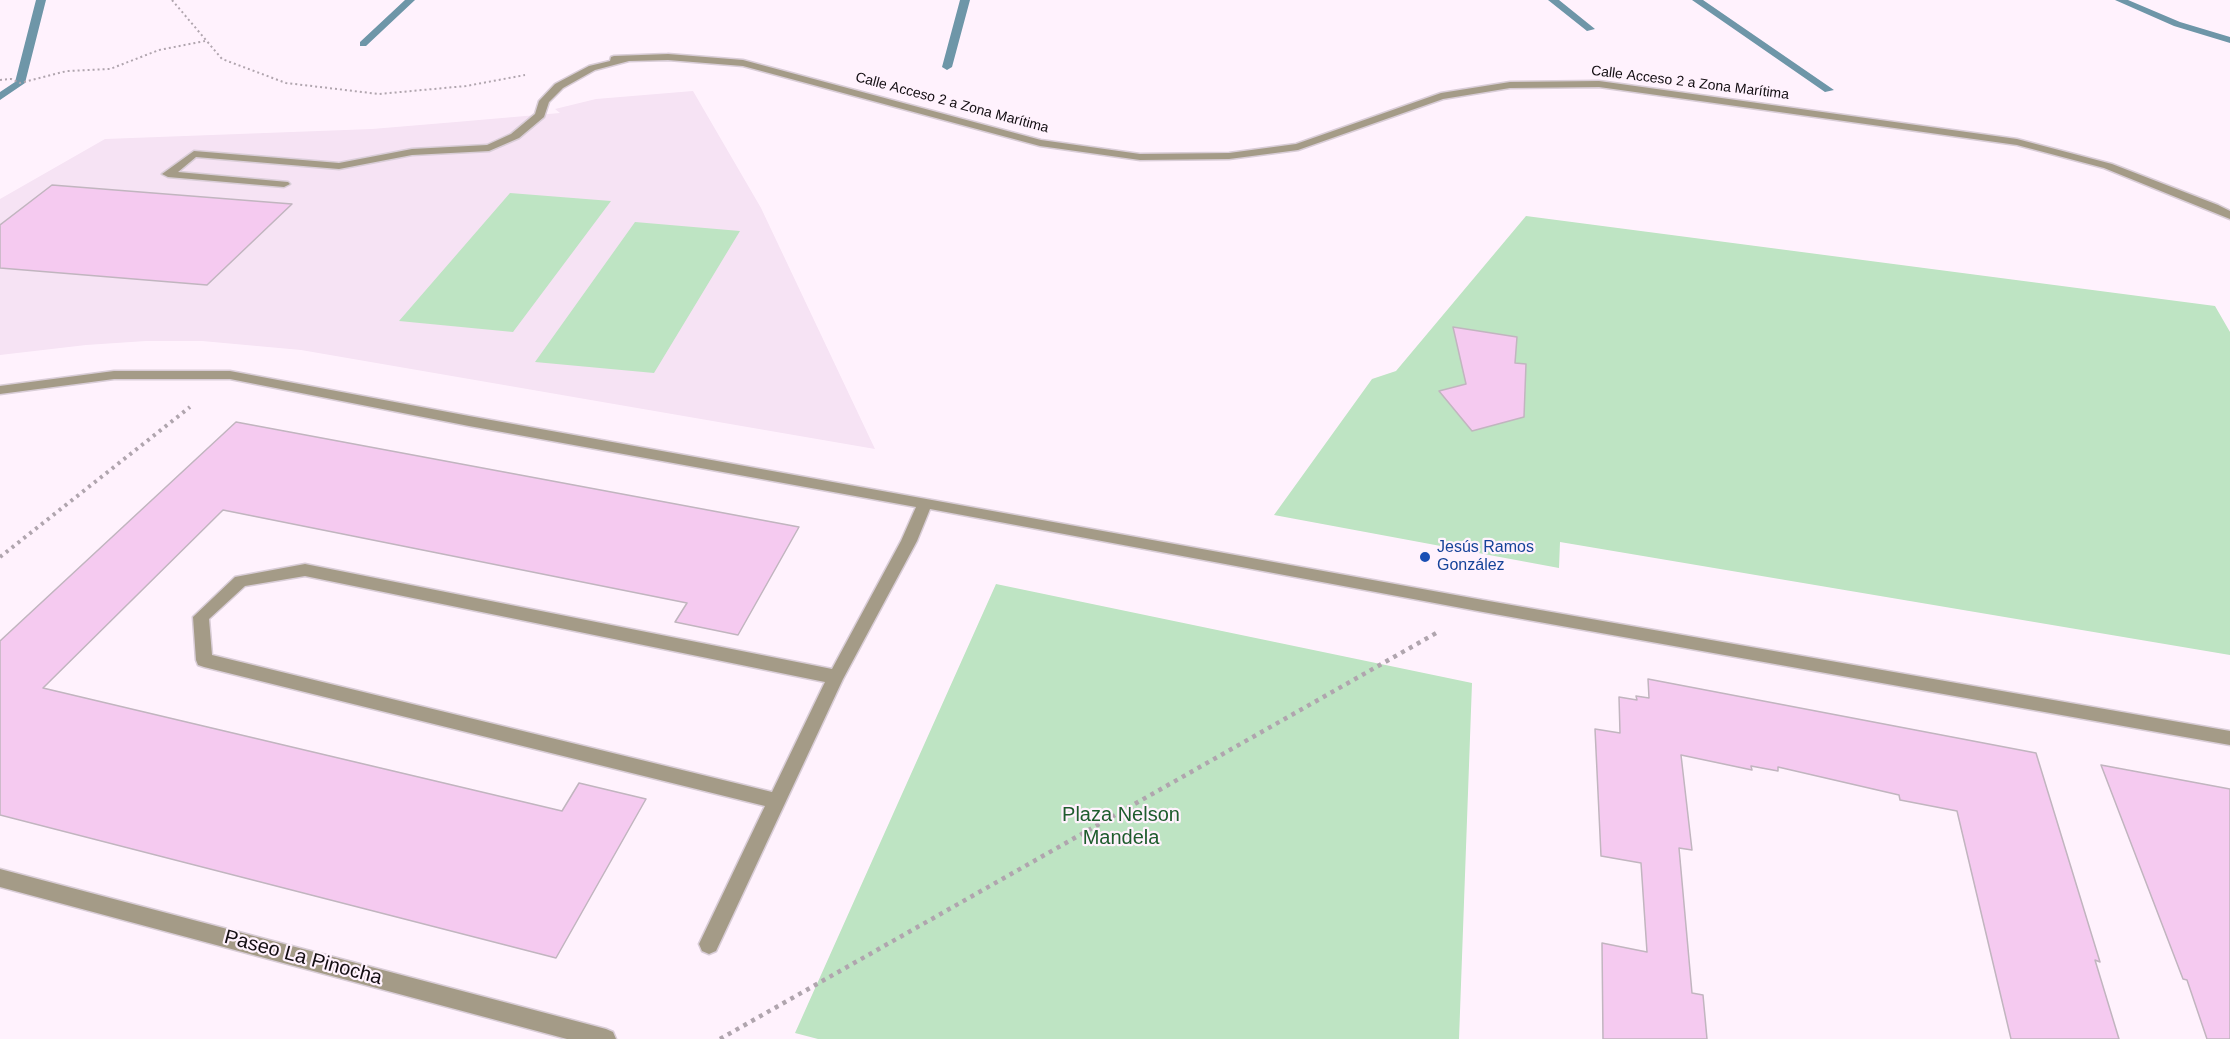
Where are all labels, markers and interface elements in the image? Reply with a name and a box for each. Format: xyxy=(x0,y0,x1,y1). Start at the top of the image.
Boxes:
street label: Calle Acceso 2 a Zona Marítima xyxy=(1590,63,1790,103)
street label: Calle Acceso 2 a Zona Marítima xyxy=(854,69,1050,137)
place label: Jesús Ramos González xyxy=(1437,538,1534,576)
marker: Jesús Ramos González xyxy=(1418,550,1432,564)
park label: Plaza Nelson Mandela xyxy=(1062,803,1180,850)
street label: Paseo La Pinocha xyxy=(221,925,385,991)

